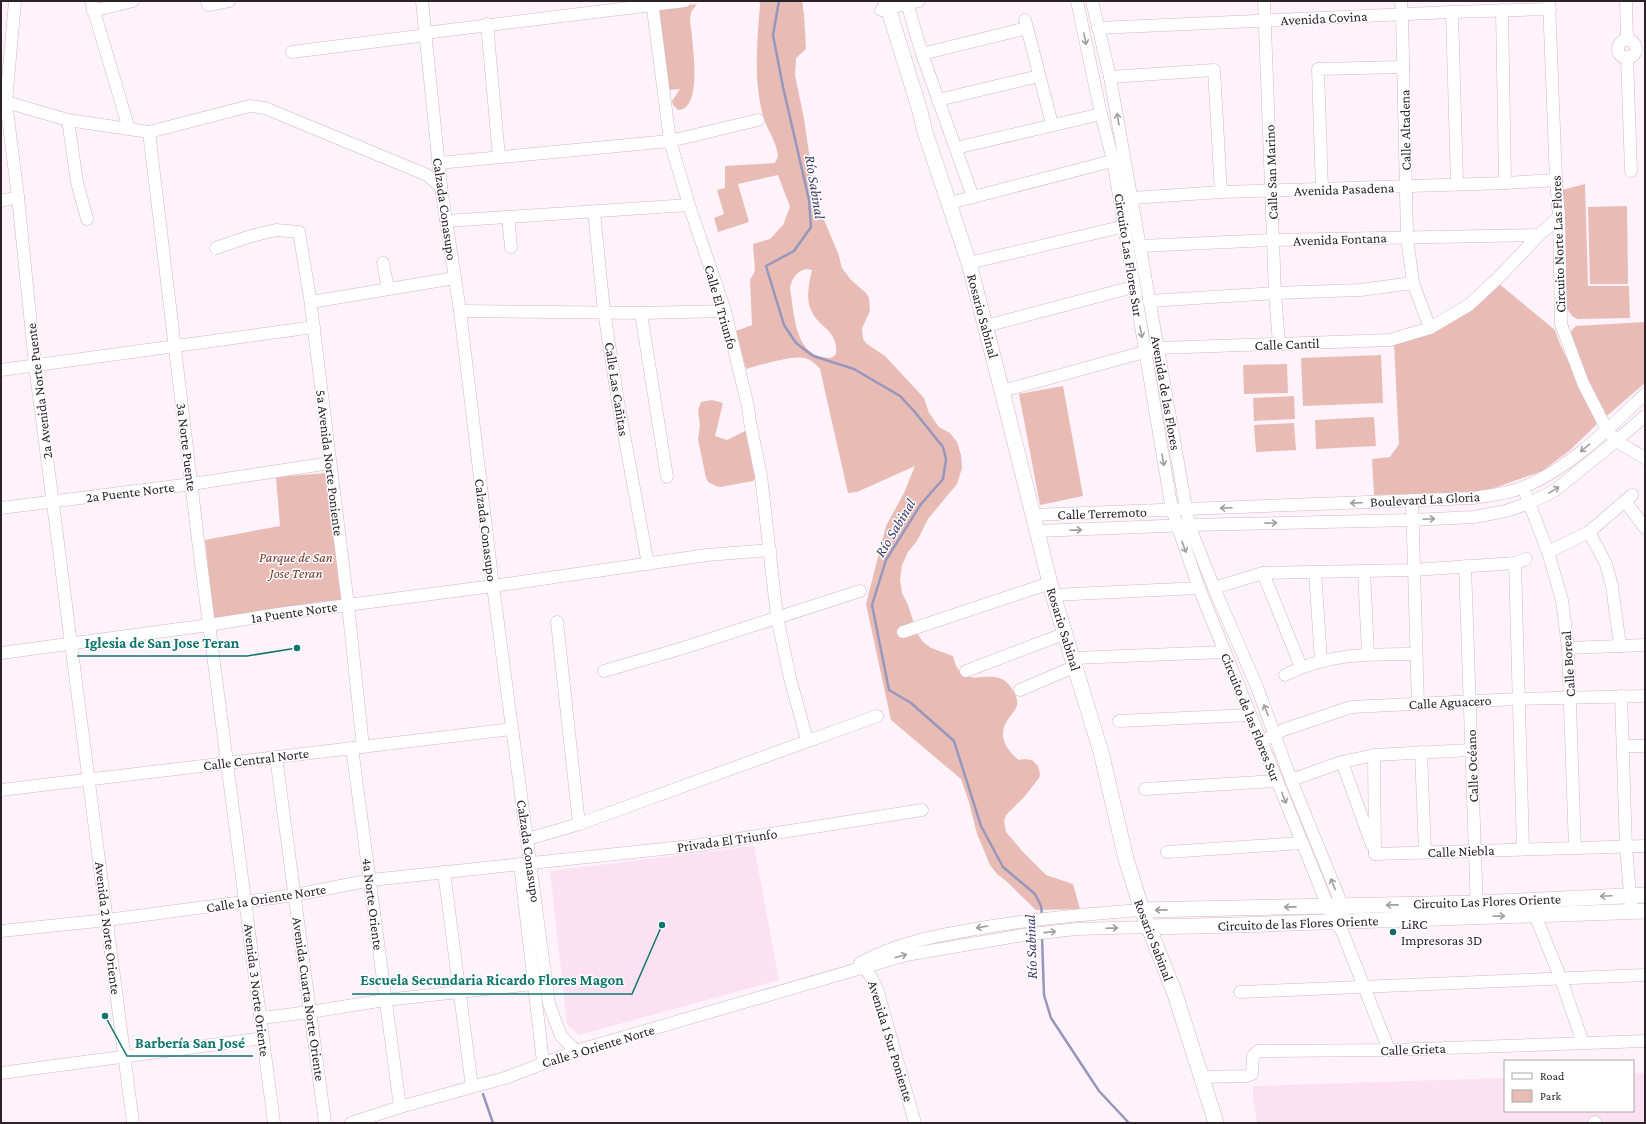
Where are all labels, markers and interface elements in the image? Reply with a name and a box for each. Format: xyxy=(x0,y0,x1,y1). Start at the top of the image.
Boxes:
street label: Avenida Covina xyxy=(1280,8,1368,28)
one-way arrow xyxy=(1082,32,1090,45)
street label: Calle Altadena xyxy=(1396,89,1414,171)
one-way arrow xyxy=(1114,113,1122,126)
street label: Calle San Marino xyxy=(1261,124,1281,220)
water label: Río Sabinal xyxy=(802,154,828,220)
street label: Calzada Conasupo xyxy=(430,157,460,261)
street label: Circuito Norte Las Flores xyxy=(1548,175,1568,313)
street label: Avenida Pasadena xyxy=(1293,179,1395,199)
street label: Circuito Las Flores Sur xyxy=(1111,192,1147,318)
street label: Avenida Fontana xyxy=(1293,229,1388,249)
street label: Calle El Triunfo xyxy=(701,263,741,351)
street label: Rosario Sabinal xyxy=(964,272,1002,360)
street label: 2a Avenida Norte Puente xyxy=(23,322,55,460)
one-way arrow xyxy=(1138,325,1146,338)
street label: Avenida de las Flores xyxy=(1148,334,1184,452)
street label: Calle Cantil xyxy=(1254,335,1320,353)
street label: Calle Las Cañitas xyxy=(602,341,632,437)
street label: 5a Avenida Norte Poniente xyxy=(313,389,347,537)
street label: 3a Norte Puente xyxy=(174,402,200,492)
one-way arrow xyxy=(1579,444,1590,453)
one-way arrow xyxy=(1159,453,1167,466)
street label: Calzada Conasupo xyxy=(472,478,500,582)
street label: 2a Puente Norte xyxy=(85,479,175,505)
one-way arrow xyxy=(1548,486,1560,494)
street label: Boulevard La Gloria xyxy=(1370,488,1481,510)
water label: Río Sabinal xyxy=(872,496,919,560)
one-way arrow xyxy=(1350,499,1363,506)
street label: Calle Terremoto xyxy=(1057,503,1147,523)
one-way arrow xyxy=(1220,504,1233,512)
one-way arrow xyxy=(1422,516,1435,523)
one-way arrow xyxy=(1264,520,1277,527)
one-way arrow xyxy=(1069,526,1082,533)
one-way arrow xyxy=(1180,541,1188,553)
park label: Parque de San Jose Teran xyxy=(259,549,333,581)
street label: Rosario Sabinal xyxy=(1044,585,1084,673)
street label: 1a Puente Norte xyxy=(250,598,338,626)
callout: Iglesia de San Jose Teran xyxy=(77,629,247,656)
street label: Calle Boreal xyxy=(1558,630,1578,698)
text: Iglesia de San Jose Teran xyxy=(85,635,240,651)
street label: Circuito de las Flores Sur xyxy=(1218,650,1284,784)
street label: Calle Aguacero xyxy=(1408,692,1492,712)
one-way arrow xyxy=(1261,705,1269,717)
street label: Calle Océano xyxy=(1463,729,1481,803)
street label: Calle Central Norte xyxy=(202,745,310,773)
one-way arrow xyxy=(1281,792,1288,804)
street label: Calzada Conasupo xyxy=(514,799,544,903)
street label: Privada El Triunfo xyxy=(676,825,778,855)
street label: Calle Niebla xyxy=(1427,842,1495,860)
street label: 4a Norte Oriente xyxy=(359,857,387,951)
street label: Avenida 2 Norte Oriente xyxy=(92,861,124,995)
one-way arrow xyxy=(1329,878,1336,890)
street label: Calle 1a Oriente Norte xyxy=(205,881,327,915)
street label: Circuito Las Flores Oriente xyxy=(1413,890,1561,912)
one-way arrow xyxy=(1600,893,1613,900)
street label: Rosario Sabinal xyxy=(1131,897,1177,983)
one-way arrow xyxy=(1386,901,1399,908)
one-way arrow xyxy=(1284,903,1297,911)
one-way arrow xyxy=(1155,906,1168,914)
street label: Circuito de las Flores Oriente xyxy=(1217,912,1379,934)
one-way arrow xyxy=(1492,912,1505,920)
water label: Río Sabinal xyxy=(1022,914,1040,980)
street label: Avenida Cuarta Norte Oriente xyxy=(290,916,328,1082)
place label: LiRC Impresoras 3D xyxy=(1401,916,1482,948)
street label: Avenida 3 Norte Oriente xyxy=(241,923,273,1057)
one-way arrow xyxy=(976,923,989,931)
one-way arrow xyxy=(1105,924,1118,932)
marker: LiRC Impresoras 3D xyxy=(1388,927,1398,937)
one-way arrow xyxy=(1043,928,1056,936)
one-way arrow xyxy=(894,952,907,960)
callout: Escuela Secundaria Ricardo Flores Magon xyxy=(352,967,632,994)
text: Escuela Secundaria Ricardo Flores Magon xyxy=(360,972,624,988)
street label: Avenida 1 Sur Poniente xyxy=(865,978,917,1104)
street label: Calle 3 Oriente Norte xyxy=(540,1021,656,1071)
callout: Barbería San José xyxy=(127,1029,253,1056)
text: Barbería San José xyxy=(135,1035,245,1051)
street label: Calle Grieta xyxy=(1380,1040,1447,1058)
legend xyxy=(1504,1060,1634,1112)
text: Road xyxy=(1540,1069,1565,1083)
text: Park xyxy=(1540,1089,1562,1103)

